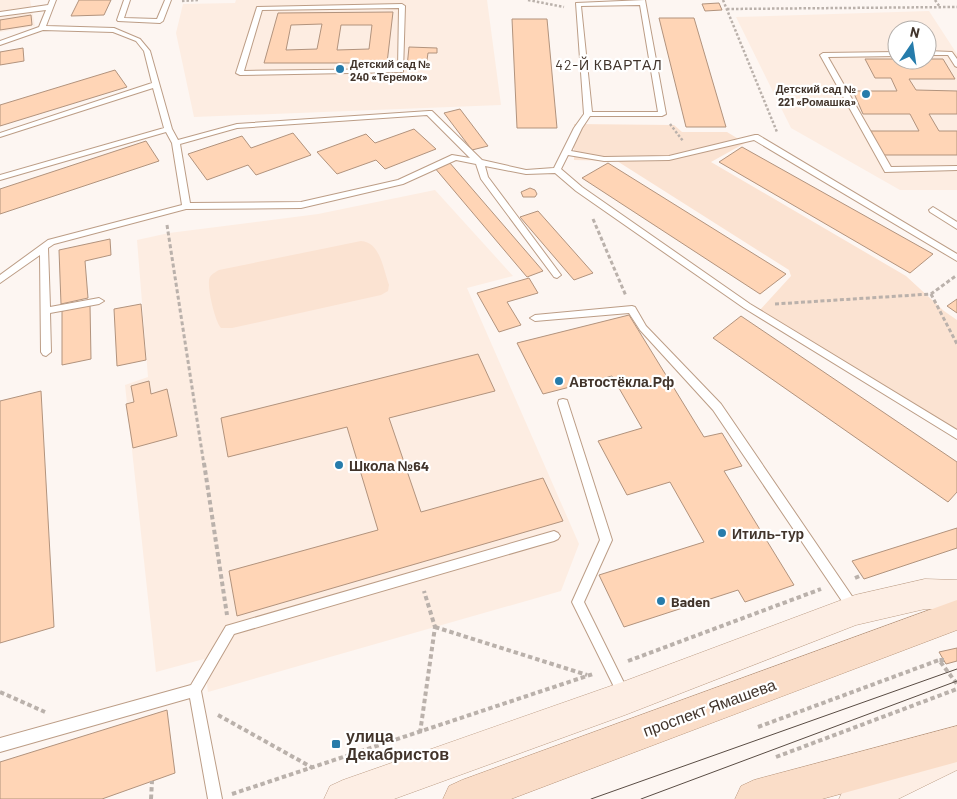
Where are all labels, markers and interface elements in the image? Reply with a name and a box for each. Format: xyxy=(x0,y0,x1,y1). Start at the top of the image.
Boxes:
north arrow xyxy=(887,20,937,70)
text: N xyxy=(909,23,921,41)
district label: 42-Й КВАРТАЛ xyxy=(555,56,663,73)
place label: Детский сад № 240 «Теремок» xyxy=(350,57,430,83)
marker: Детский сад № 240 «Теремок» xyxy=(334,63,346,75)
place label: Детский сад № 221 «Ромашка» xyxy=(776,82,856,108)
marker: Детский сад № 221 «Ромашка» xyxy=(860,88,872,100)
place label: Автостёкла.Рф xyxy=(569,373,674,390)
marker: Автостёкла.Рф xyxy=(553,375,565,387)
place label: Школа №64 xyxy=(349,457,429,474)
marker: Школа №64 xyxy=(333,459,345,471)
place label: Итиль-тур xyxy=(732,525,804,542)
marker: Итиль-тур xyxy=(716,527,728,539)
place label: Baden xyxy=(671,593,710,610)
marker: Baden xyxy=(655,595,667,607)
street label: проспект Ямашева xyxy=(640,674,778,740)
place label: улица Декабристов xyxy=(346,726,449,763)
marker: улица Декабристов xyxy=(330,738,342,750)

